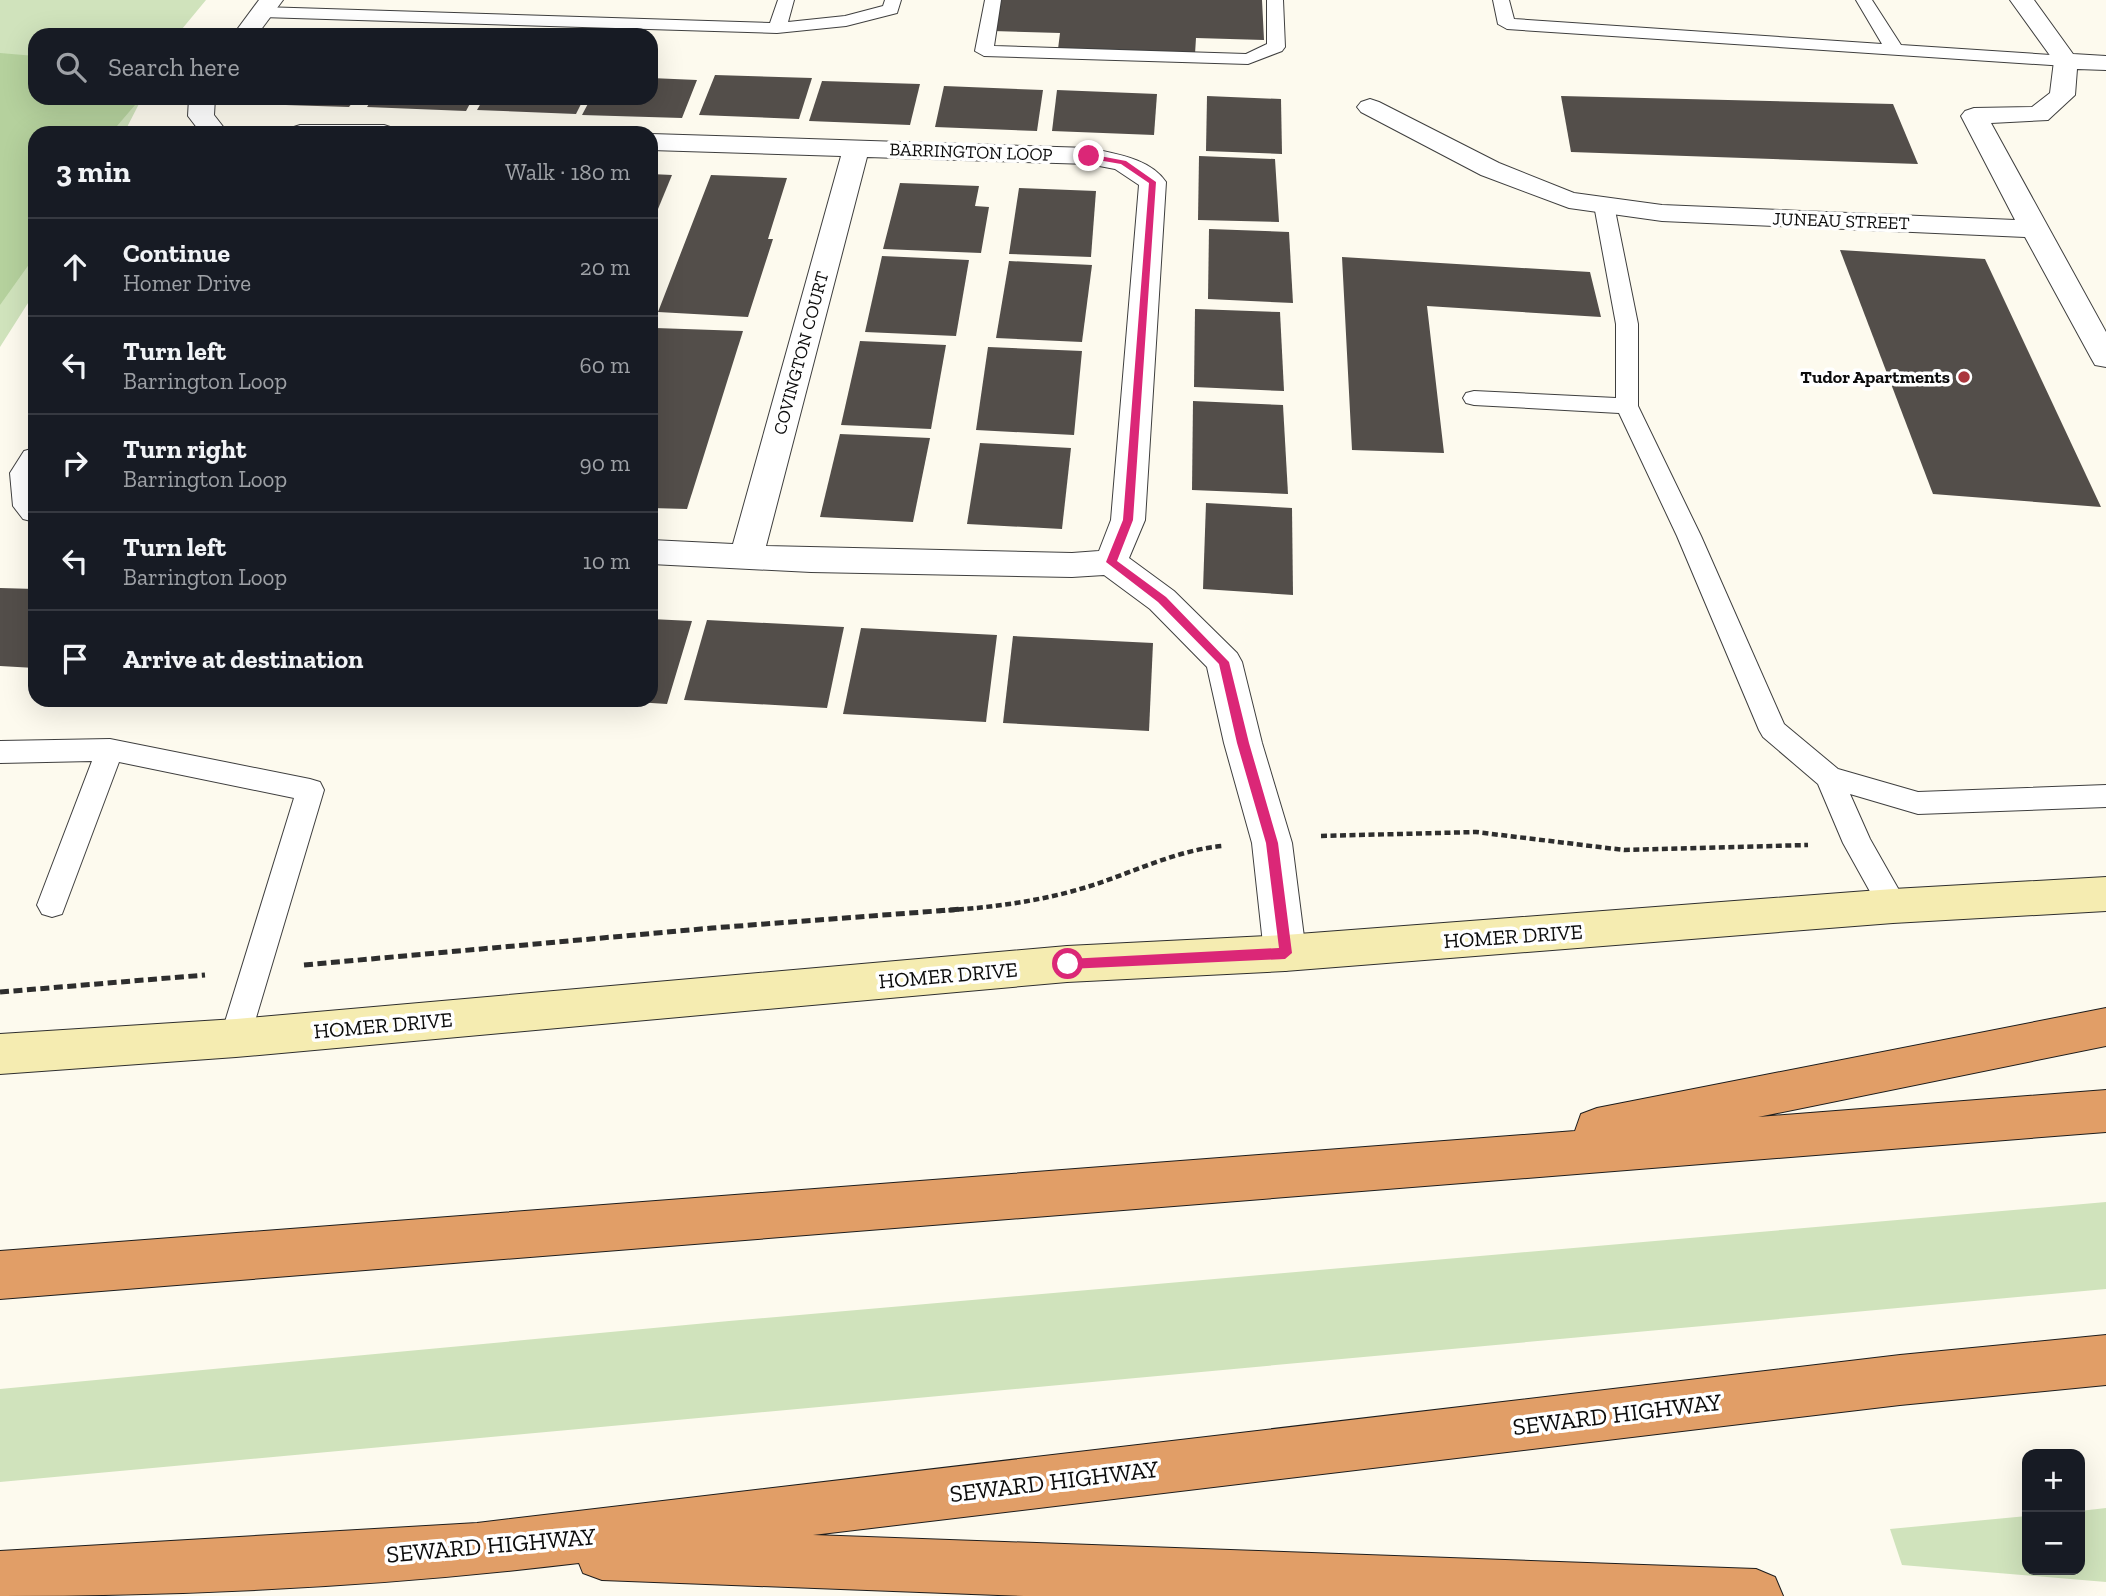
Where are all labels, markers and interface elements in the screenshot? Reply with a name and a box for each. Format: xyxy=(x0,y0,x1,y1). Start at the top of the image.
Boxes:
search box xyxy=(28,28,658,105)
icon: search xyxy=(52,48,90,86)
text: Search here xyxy=(108,51,240,83)
street label: BARRINGTON LOOP xyxy=(889,138,1053,166)
route end xyxy=(1073,140,1104,171)
text: 3 min xyxy=(56,154,131,190)
text: Walk · 180 m xyxy=(505,158,630,186)
street label: JUNEAU STREET xyxy=(1772,208,1910,234)
text: Continue xyxy=(123,237,230,269)
icon: ahead xyxy=(56,248,94,286)
text: 20 m xyxy=(580,253,630,281)
text: Homer Drive xyxy=(123,269,251,297)
street label: COVINGTON COURT xyxy=(769,269,833,437)
text: Turn left xyxy=(123,335,226,367)
icon: left xyxy=(56,346,94,384)
text: 60 m xyxy=(579,351,630,379)
place label: Tudor Apartments xyxy=(1800,366,1950,388)
text: Barrington Loop xyxy=(123,367,287,395)
marker: Tudor Apartments xyxy=(1956,369,1972,385)
text: Turn right xyxy=(123,433,246,465)
icon: right xyxy=(56,444,94,482)
text: 90 m xyxy=(579,449,630,477)
text: Barrington Loop xyxy=(123,465,287,493)
text: Turn left xyxy=(123,531,226,563)
icon: left xyxy=(56,542,94,580)
text: 10 m xyxy=(583,547,630,575)
text: Barrington Loop xyxy=(123,563,287,591)
icon: arrive xyxy=(56,640,94,678)
text: Arrive at destination xyxy=(123,643,363,675)
street label: HOMER DRIVE xyxy=(1443,919,1583,953)
route start xyxy=(1052,948,1083,979)
street label: HOMER DRIVE xyxy=(877,956,1019,994)
street label: HOMER DRIVE xyxy=(312,1006,454,1044)
street label: SEWARD HIGHWAY xyxy=(1511,1387,1723,1441)
map controls xyxy=(2022,1449,2085,1575)
button: + xyxy=(2022,1449,2085,1512)
street label: SEWARD HIGHWAY xyxy=(948,1454,1160,1508)
button: − xyxy=(2022,1512,2085,1575)
street label: SEWARD HIGHWAY xyxy=(385,1521,597,1569)

